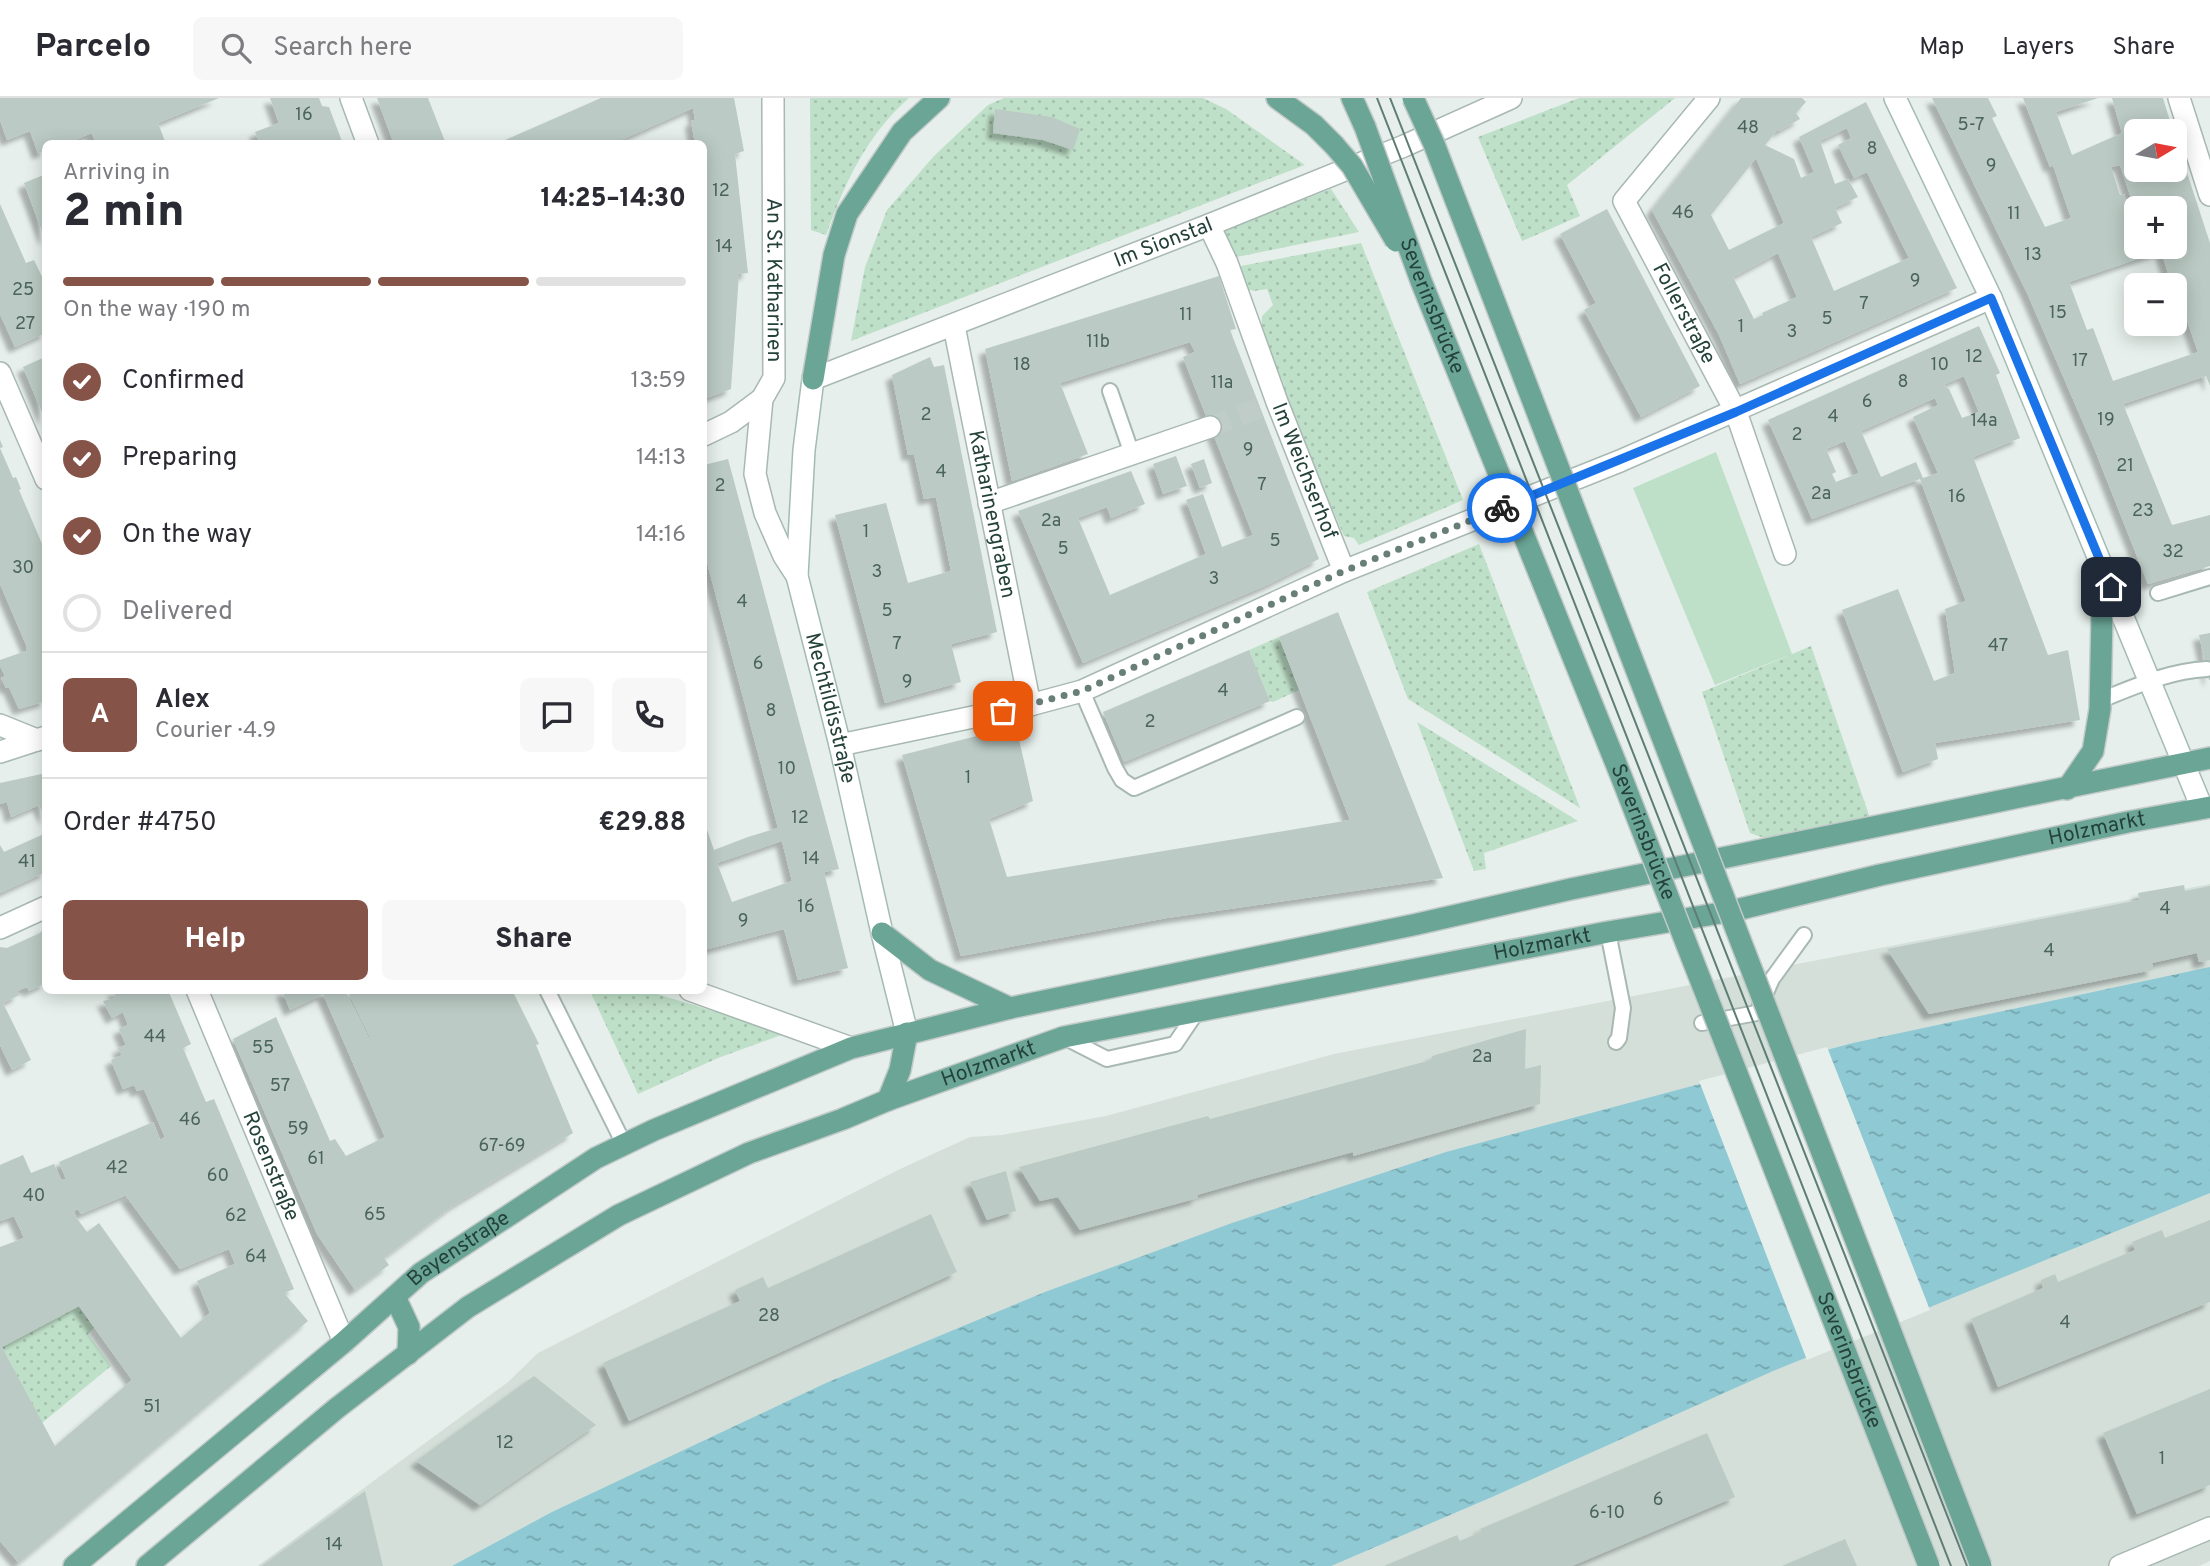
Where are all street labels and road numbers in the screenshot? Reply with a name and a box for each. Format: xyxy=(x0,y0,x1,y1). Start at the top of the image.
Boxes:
street label: An St. Katharinen xyxy=(760,198,787,362)
street label: Im Sionstal xyxy=(1110,211,1217,274)
street label: Severinsbrücke xyxy=(1393,234,1471,378)
street label: Follerstraße xyxy=(1646,258,1722,369)
street label: Im Weichserhof xyxy=(1265,399,1344,543)
street label: Katharinengraben xyxy=(962,428,1022,601)
street label: Mechtildisstraße xyxy=(798,630,862,786)
street label: Severinsbrücke xyxy=(1604,760,1682,904)
street label: Holzmarkt xyxy=(2046,806,2148,852)
street label: Holzmarkt xyxy=(1491,922,1593,967)
street label: Holzmarkt xyxy=(938,1035,1040,1093)
street label: Rosenstraße xyxy=(236,1107,305,1225)
street label: Bayenstraße xyxy=(401,1205,515,1292)
street label: Severinsbrücke xyxy=(1810,1288,1888,1433)

